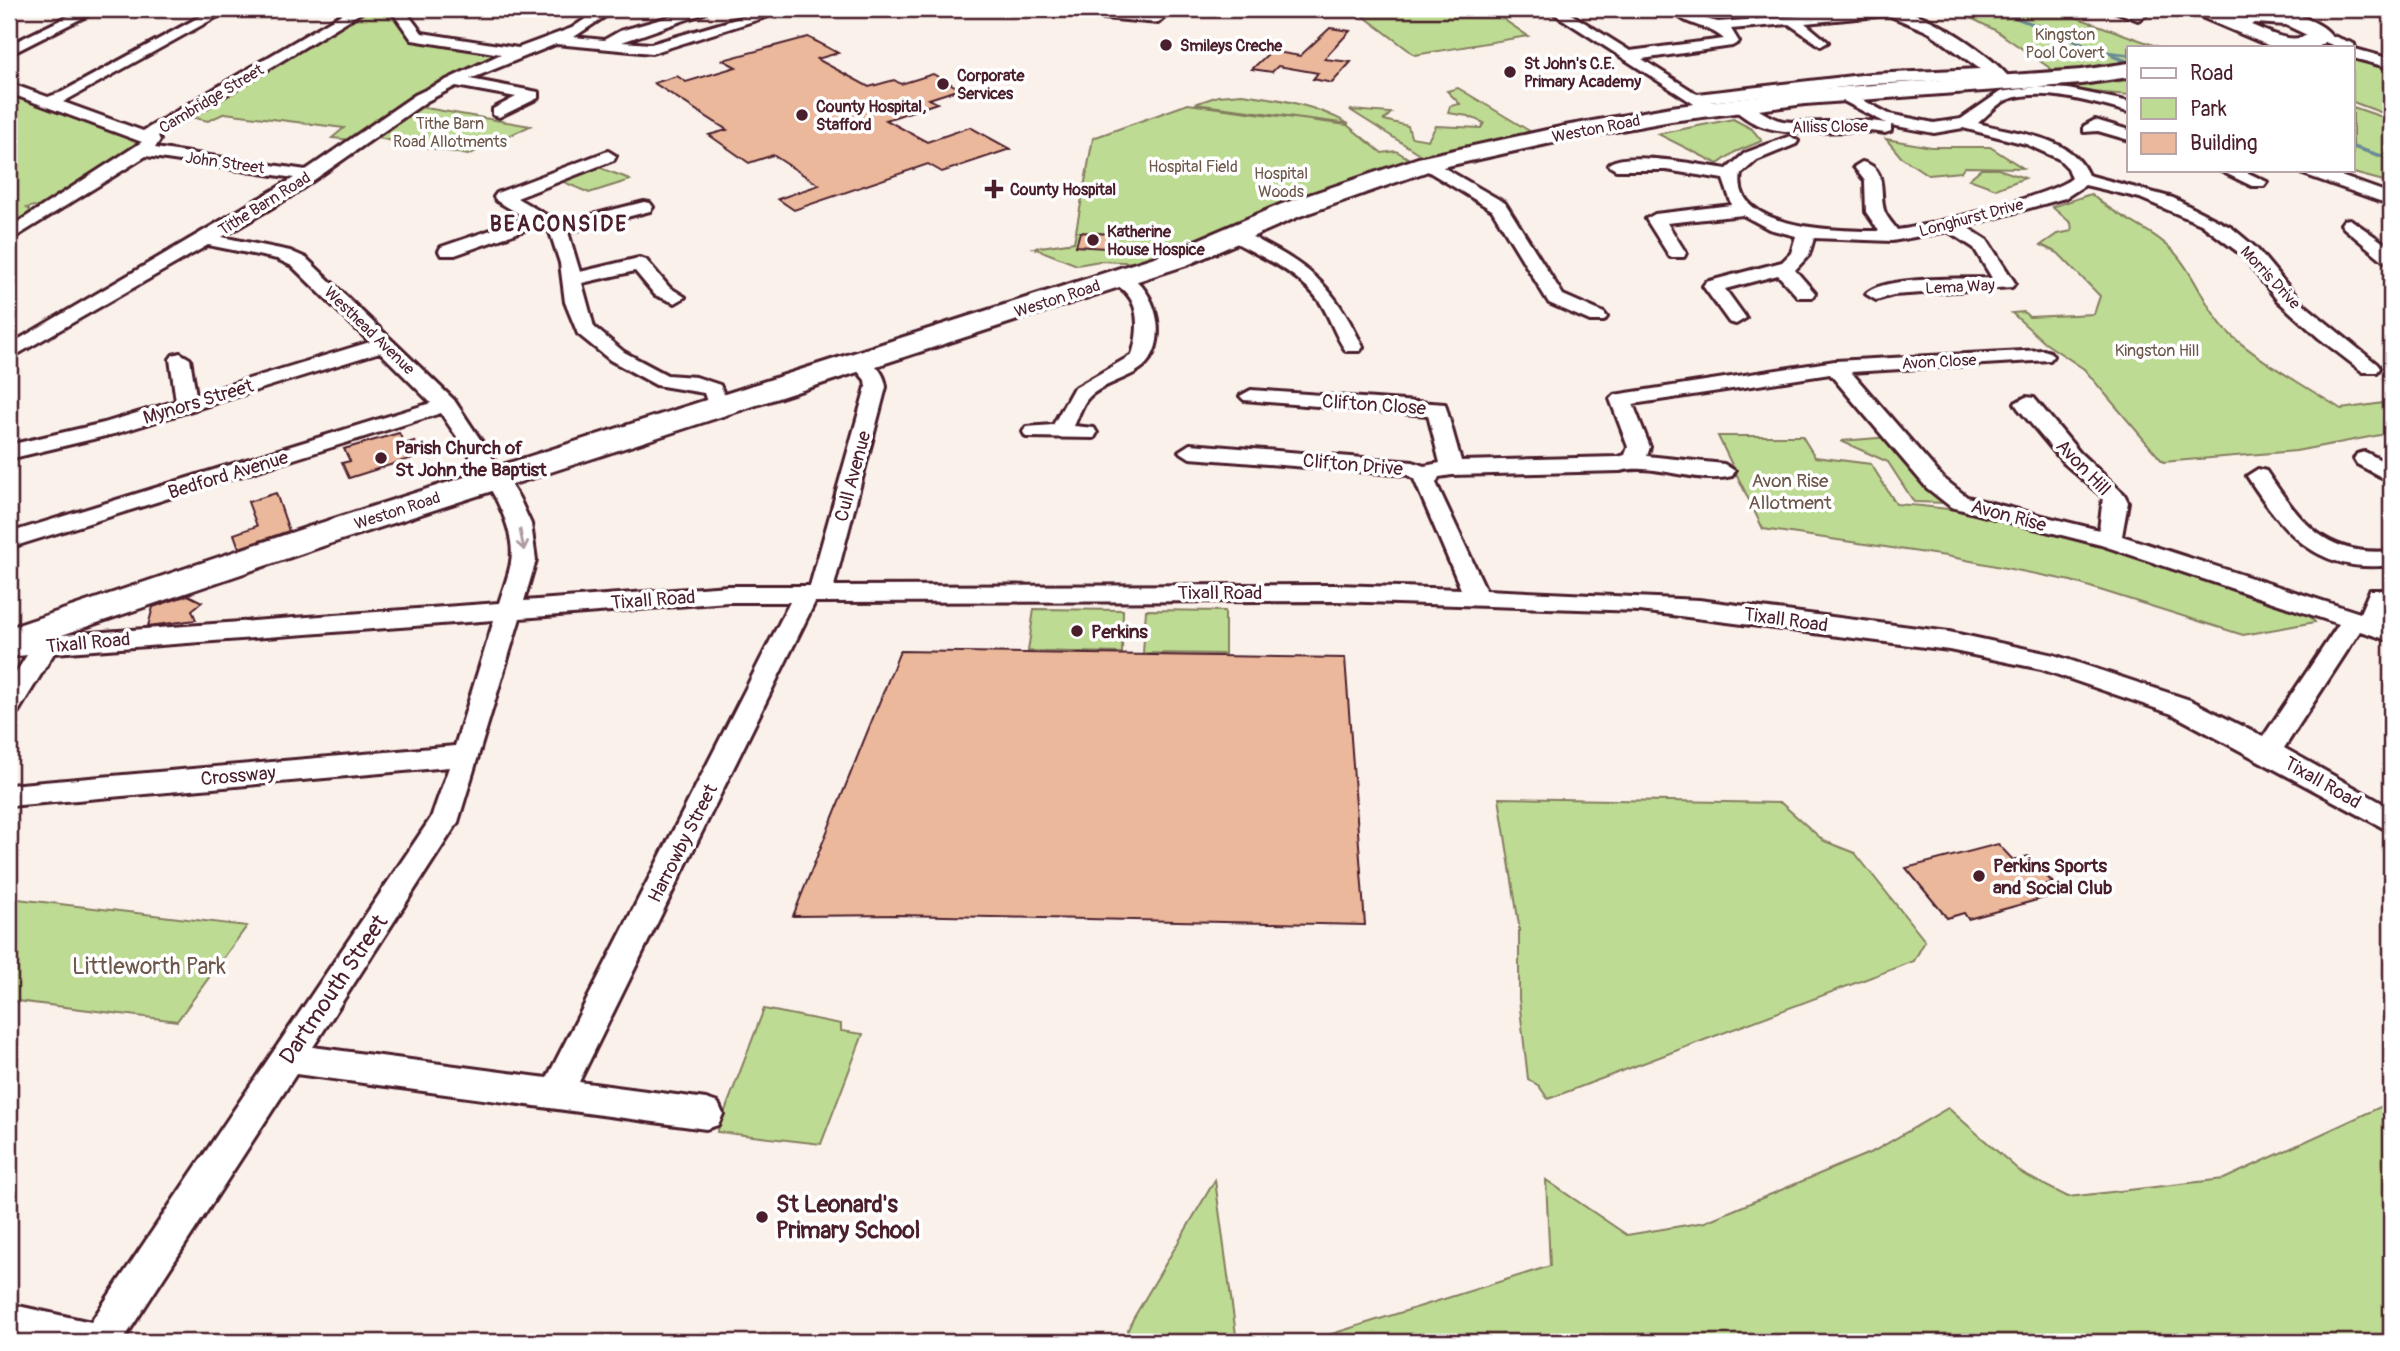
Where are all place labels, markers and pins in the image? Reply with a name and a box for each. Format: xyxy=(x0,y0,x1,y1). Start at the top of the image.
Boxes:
place label: Smileys Creche xyxy=(1180,36,1283,56)
marker: Smileys Creche xyxy=(1158,37,1174,53)
place label: St John's C.E. Primary Academy xyxy=(1524,54,1641,92)
marker: St John's C.E. Primary Academy xyxy=(1502,64,1518,80)
place label: Corporate Services xyxy=(957,66,1025,104)
marker: Corporate Services xyxy=(935,76,951,92)
place label: County Hospital, Stafford xyxy=(816,97,926,135)
marker: County Hospital, Stafford xyxy=(794,107,810,123)
marker: County Hospital xyxy=(984,179,1004,199)
place label: County Hospital xyxy=(1010,180,1116,200)
place label: Katherine House Hospice xyxy=(1107,222,1206,260)
marker: Katherine House Hospice xyxy=(1085,232,1101,248)
place label: Parish Church of St John the Baptist xyxy=(395,436,548,482)
marker: Parish Church of St John the Baptist xyxy=(373,450,389,466)
place label: Perkins xyxy=(1091,620,1148,644)
marker: Perkins xyxy=(1069,623,1085,639)
place label: Perkins Sports and Social Club xyxy=(1993,854,2112,900)
marker: Perkins Sports and Social Club xyxy=(1971,868,1987,884)
place label: St Leonard's Primary School xyxy=(776,1190,920,1245)
marker: St Leonard's Primary School xyxy=(754,1209,770,1225)

